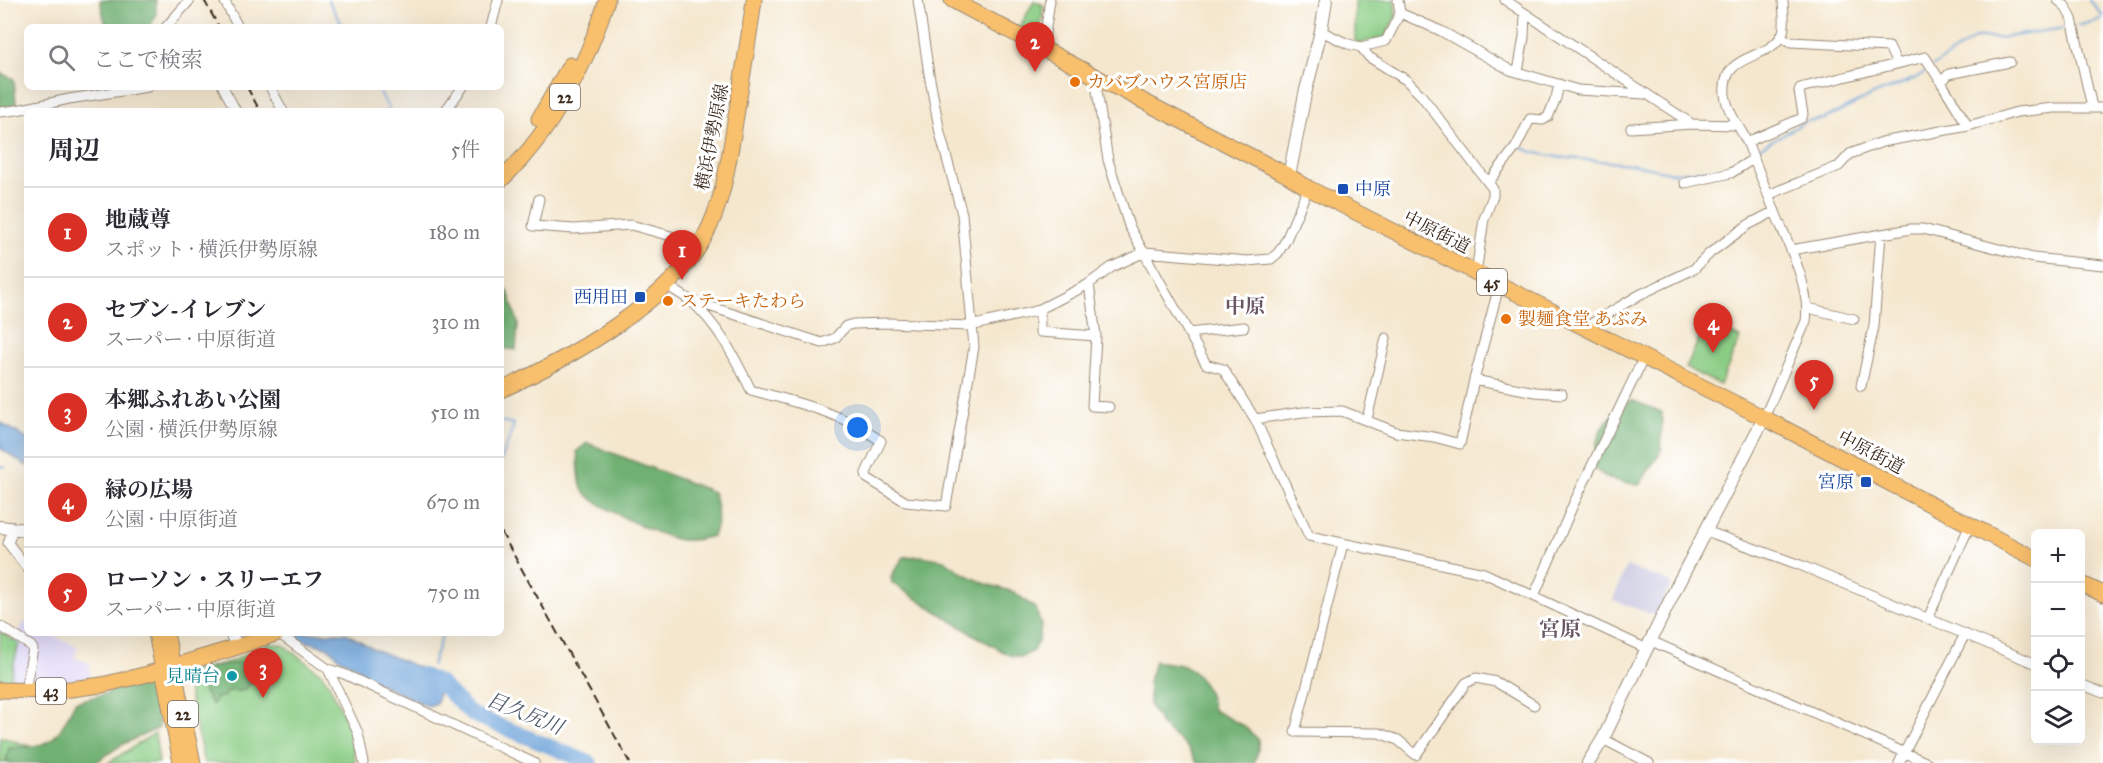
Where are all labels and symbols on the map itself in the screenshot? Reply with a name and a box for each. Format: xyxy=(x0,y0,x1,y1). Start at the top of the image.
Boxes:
pin: 2 xyxy=(1016,22,1054,72)
place label: カバブハウス宮原店 xyxy=(1087,71,1247,93)
marker: カバブハウス宮原店 xyxy=(1068,75,1082,89)
street label: 横浜伊勢原線 xyxy=(691,82,733,192)
road number: 22 xyxy=(550,84,580,110)
place label: 中原 xyxy=(1355,178,1391,200)
marker: 中原 xyxy=(1336,182,1350,196)
street label: 中原街道 xyxy=(1400,206,1474,258)
pin: 1 xyxy=(662,230,702,280)
road number: 45 xyxy=(1477,269,1507,295)
place label: 西用田 xyxy=(574,286,628,308)
marker: 西用田 xyxy=(633,290,647,304)
place label: ステーキたわら xyxy=(680,290,806,312)
marker: ステーキたわら xyxy=(661,294,675,308)
district label: 中原 xyxy=(1225,294,1265,318)
pin: 4 xyxy=(1694,304,1732,353)
place label: 製麺食堂 あぶみ xyxy=(1518,308,1648,330)
marker: 製麺食堂 あぶみ xyxy=(1499,312,1513,326)
pin: 5 xyxy=(1794,360,1834,410)
your location xyxy=(843,413,872,442)
street label: 中原街道 xyxy=(1834,425,1908,479)
place label: 宮原 xyxy=(1818,471,1854,493)
marker: 宮原 xyxy=(1859,475,1873,489)
district label: 宮原 xyxy=(1539,616,1581,642)
pin: 3 xyxy=(244,648,282,698)
place label: 見晴台 xyxy=(166,665,220,687)
marker: 見晴台 xyxy=(225,669,239,683)
road number: 43 xyxy=(36,678,66,704)
water label: 目久尻川 xyxy=(483,687,568,740)
road number: 22 xyxy=(168,701,198,727)

